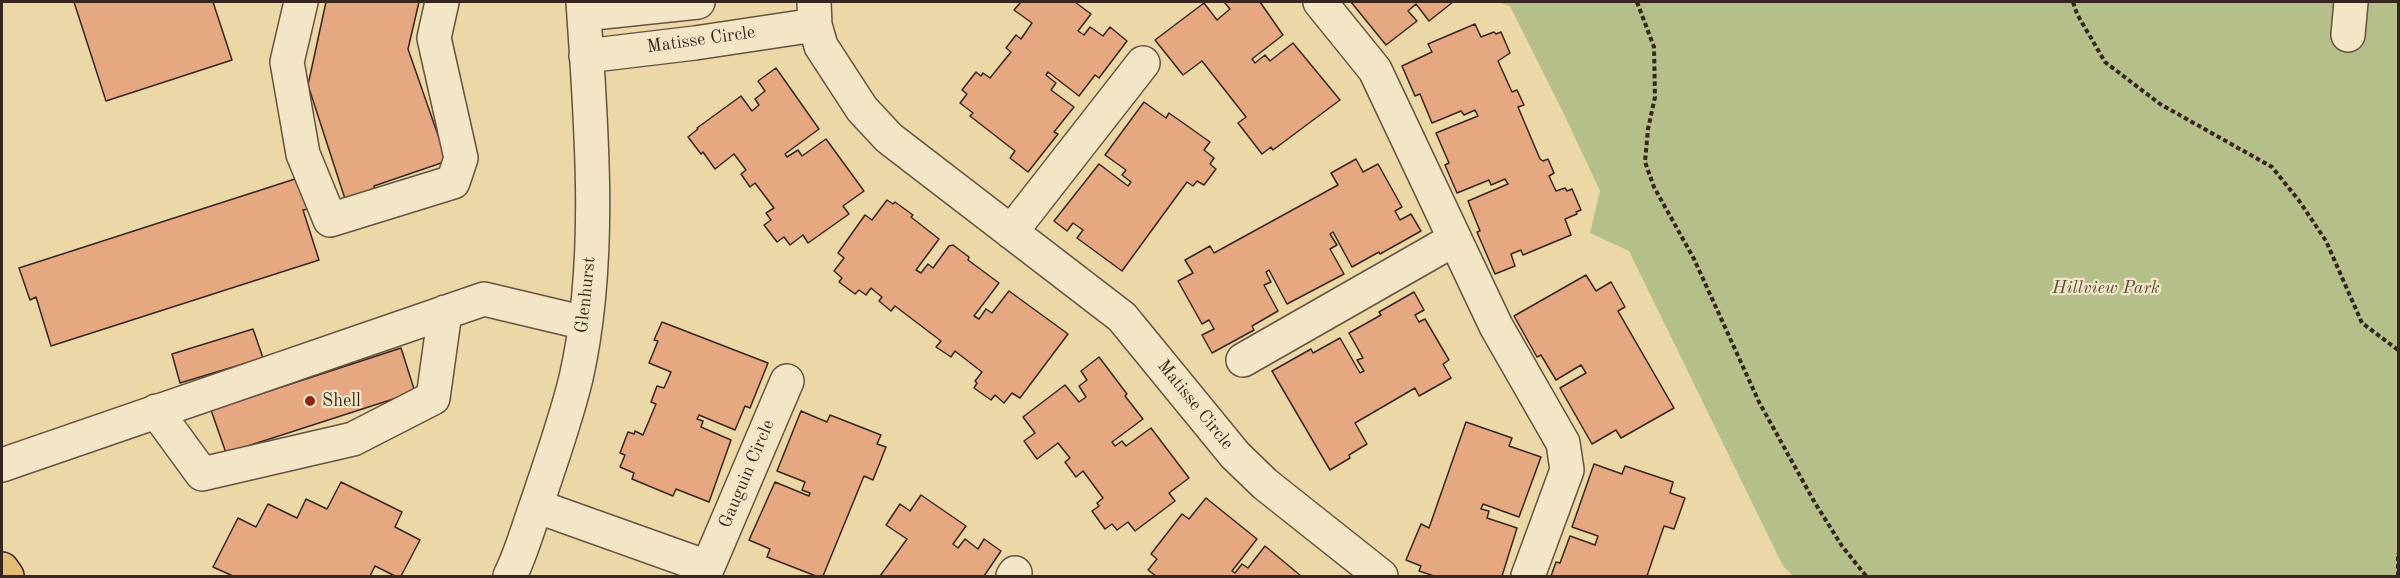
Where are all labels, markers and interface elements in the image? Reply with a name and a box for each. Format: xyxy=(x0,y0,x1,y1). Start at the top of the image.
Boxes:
street label: Matisse Circle xyxy=(645,22,757,58)
street label: Glenhurst xyxy=(571,256,601,334)
park label: Hillview Park xyxy=(2052,277,2160,299)
street label: Matisse Circle xyxy=(1152,356,1238,454)
place label: Shell xyxy=(322,390,361,412)
marker: Shell xyxy=(303,394,317,408)
street label: Gauguin Circle xyxy=(714,417,780,531)

